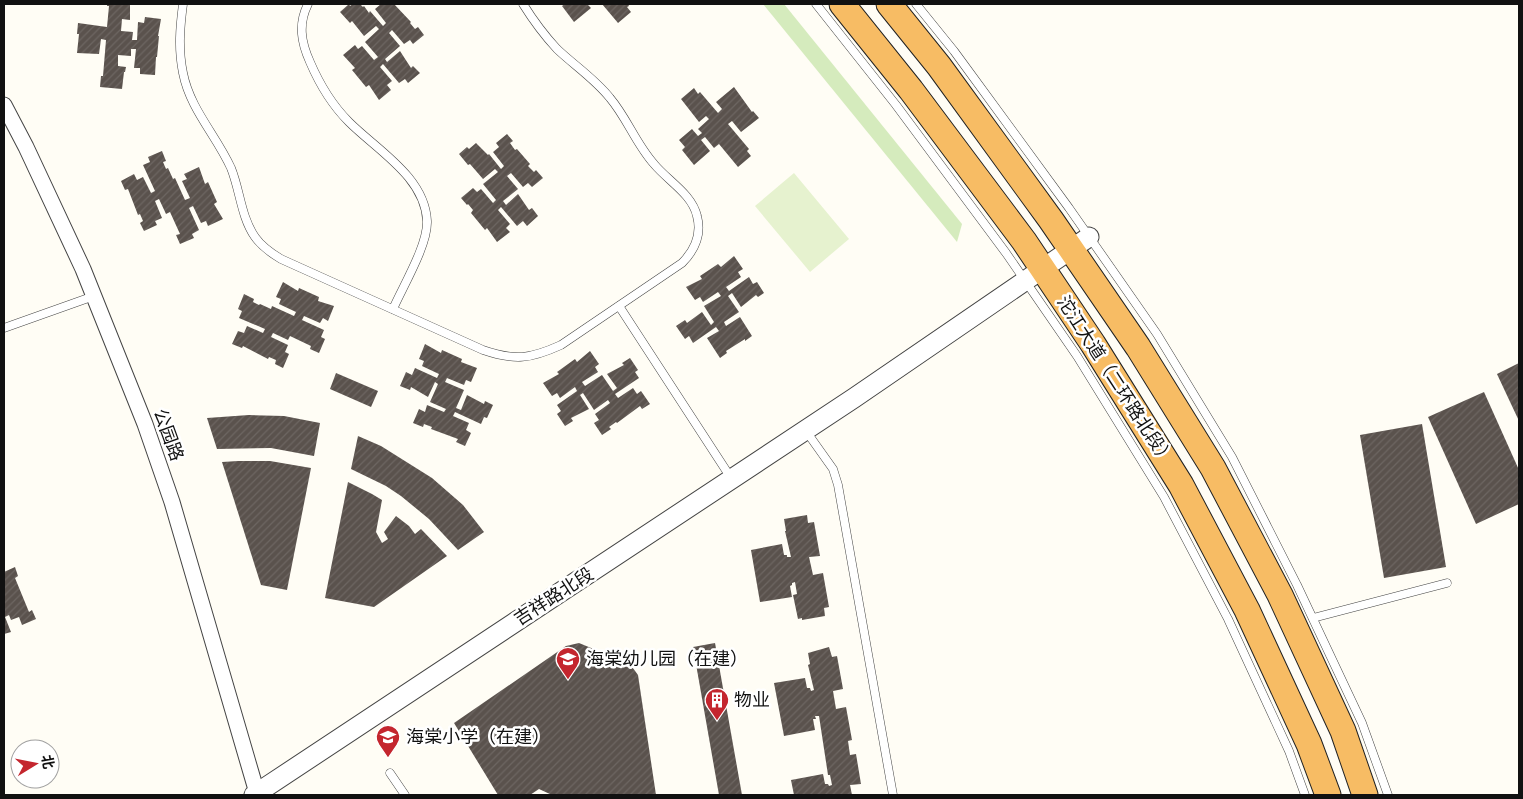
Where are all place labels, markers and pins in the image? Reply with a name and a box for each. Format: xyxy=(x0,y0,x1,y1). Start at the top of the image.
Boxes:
school or university icon: 海棠幼儿园（在建） xyxy=(555,646,581,680)
place label: 海棠幼儿园（在建） xyxy=(586,646,748,673)
building icon: 物业 xyxy=(704,687,730,721)
place label: 物业 xyxy=(734,687,770,714)
school or university icon: 海棠小学（在建） xyxy=(375,724,401,758)
place label: 海棠小学（在建） xyxy=(406,724,550,751)

